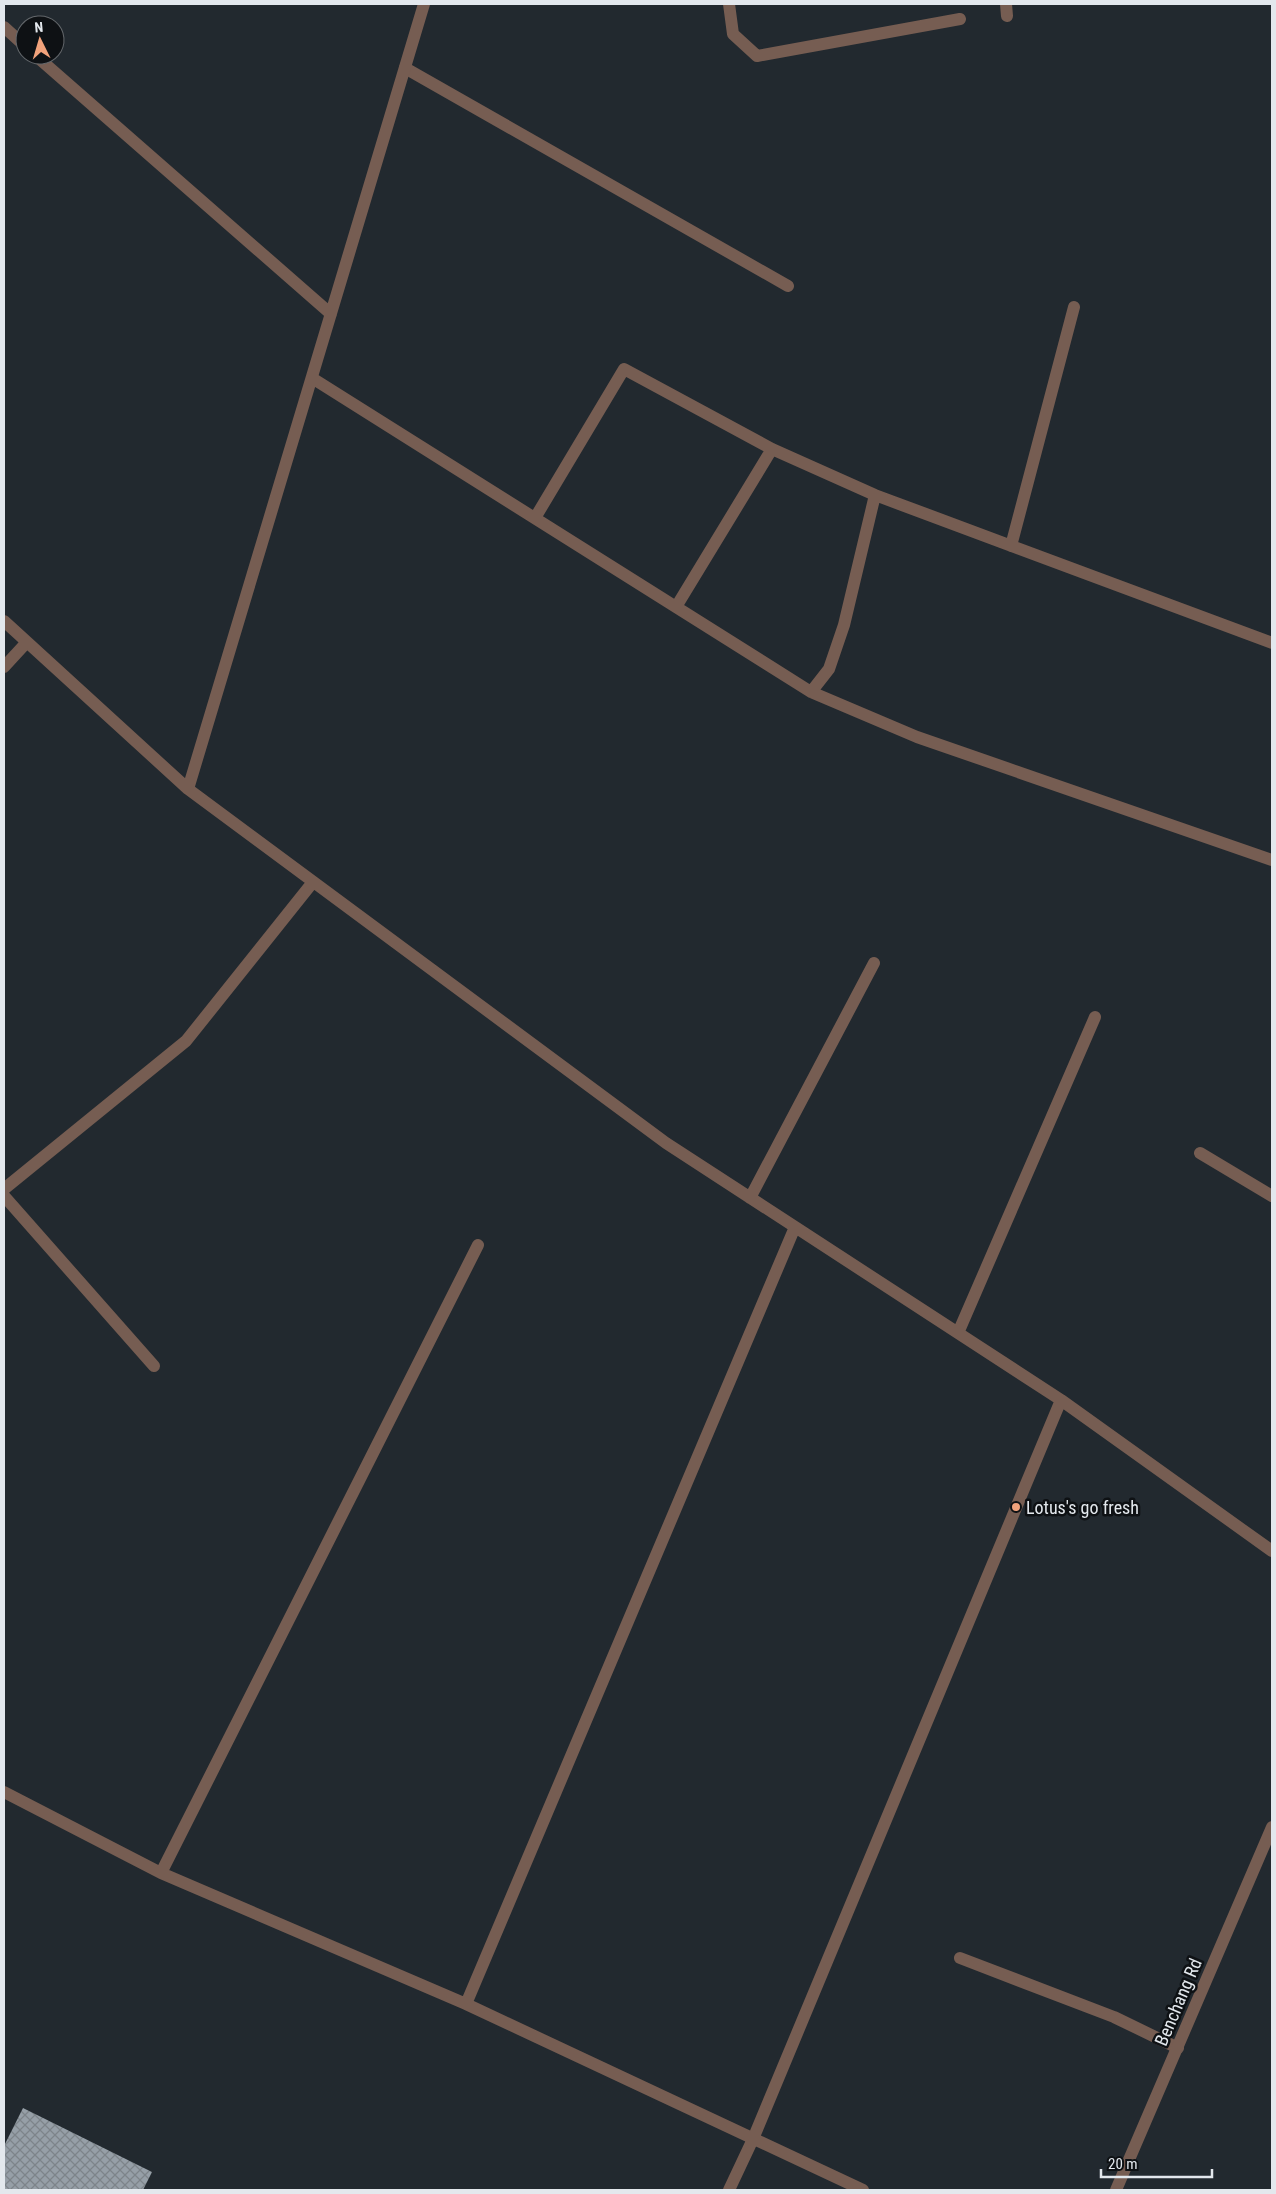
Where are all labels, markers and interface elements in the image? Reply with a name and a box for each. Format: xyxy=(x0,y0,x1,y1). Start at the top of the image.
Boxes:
north arrow xyxy=(15,15,65,65)
text: N xyxy=(34,19,44,35)
place label: Lotus's go fresh xyxy=(1026,1497,1139,1518)
marker: Lotus's go fresh xyxy=(1010,1501,1022,1513)
street label: Benchang Rd xyxy=(1150,1955,1206,2049)
scale bar xyxy=(1101,2146,1212,2178)
text: 20 m xyxy=(1108,2155,1138,2173)

